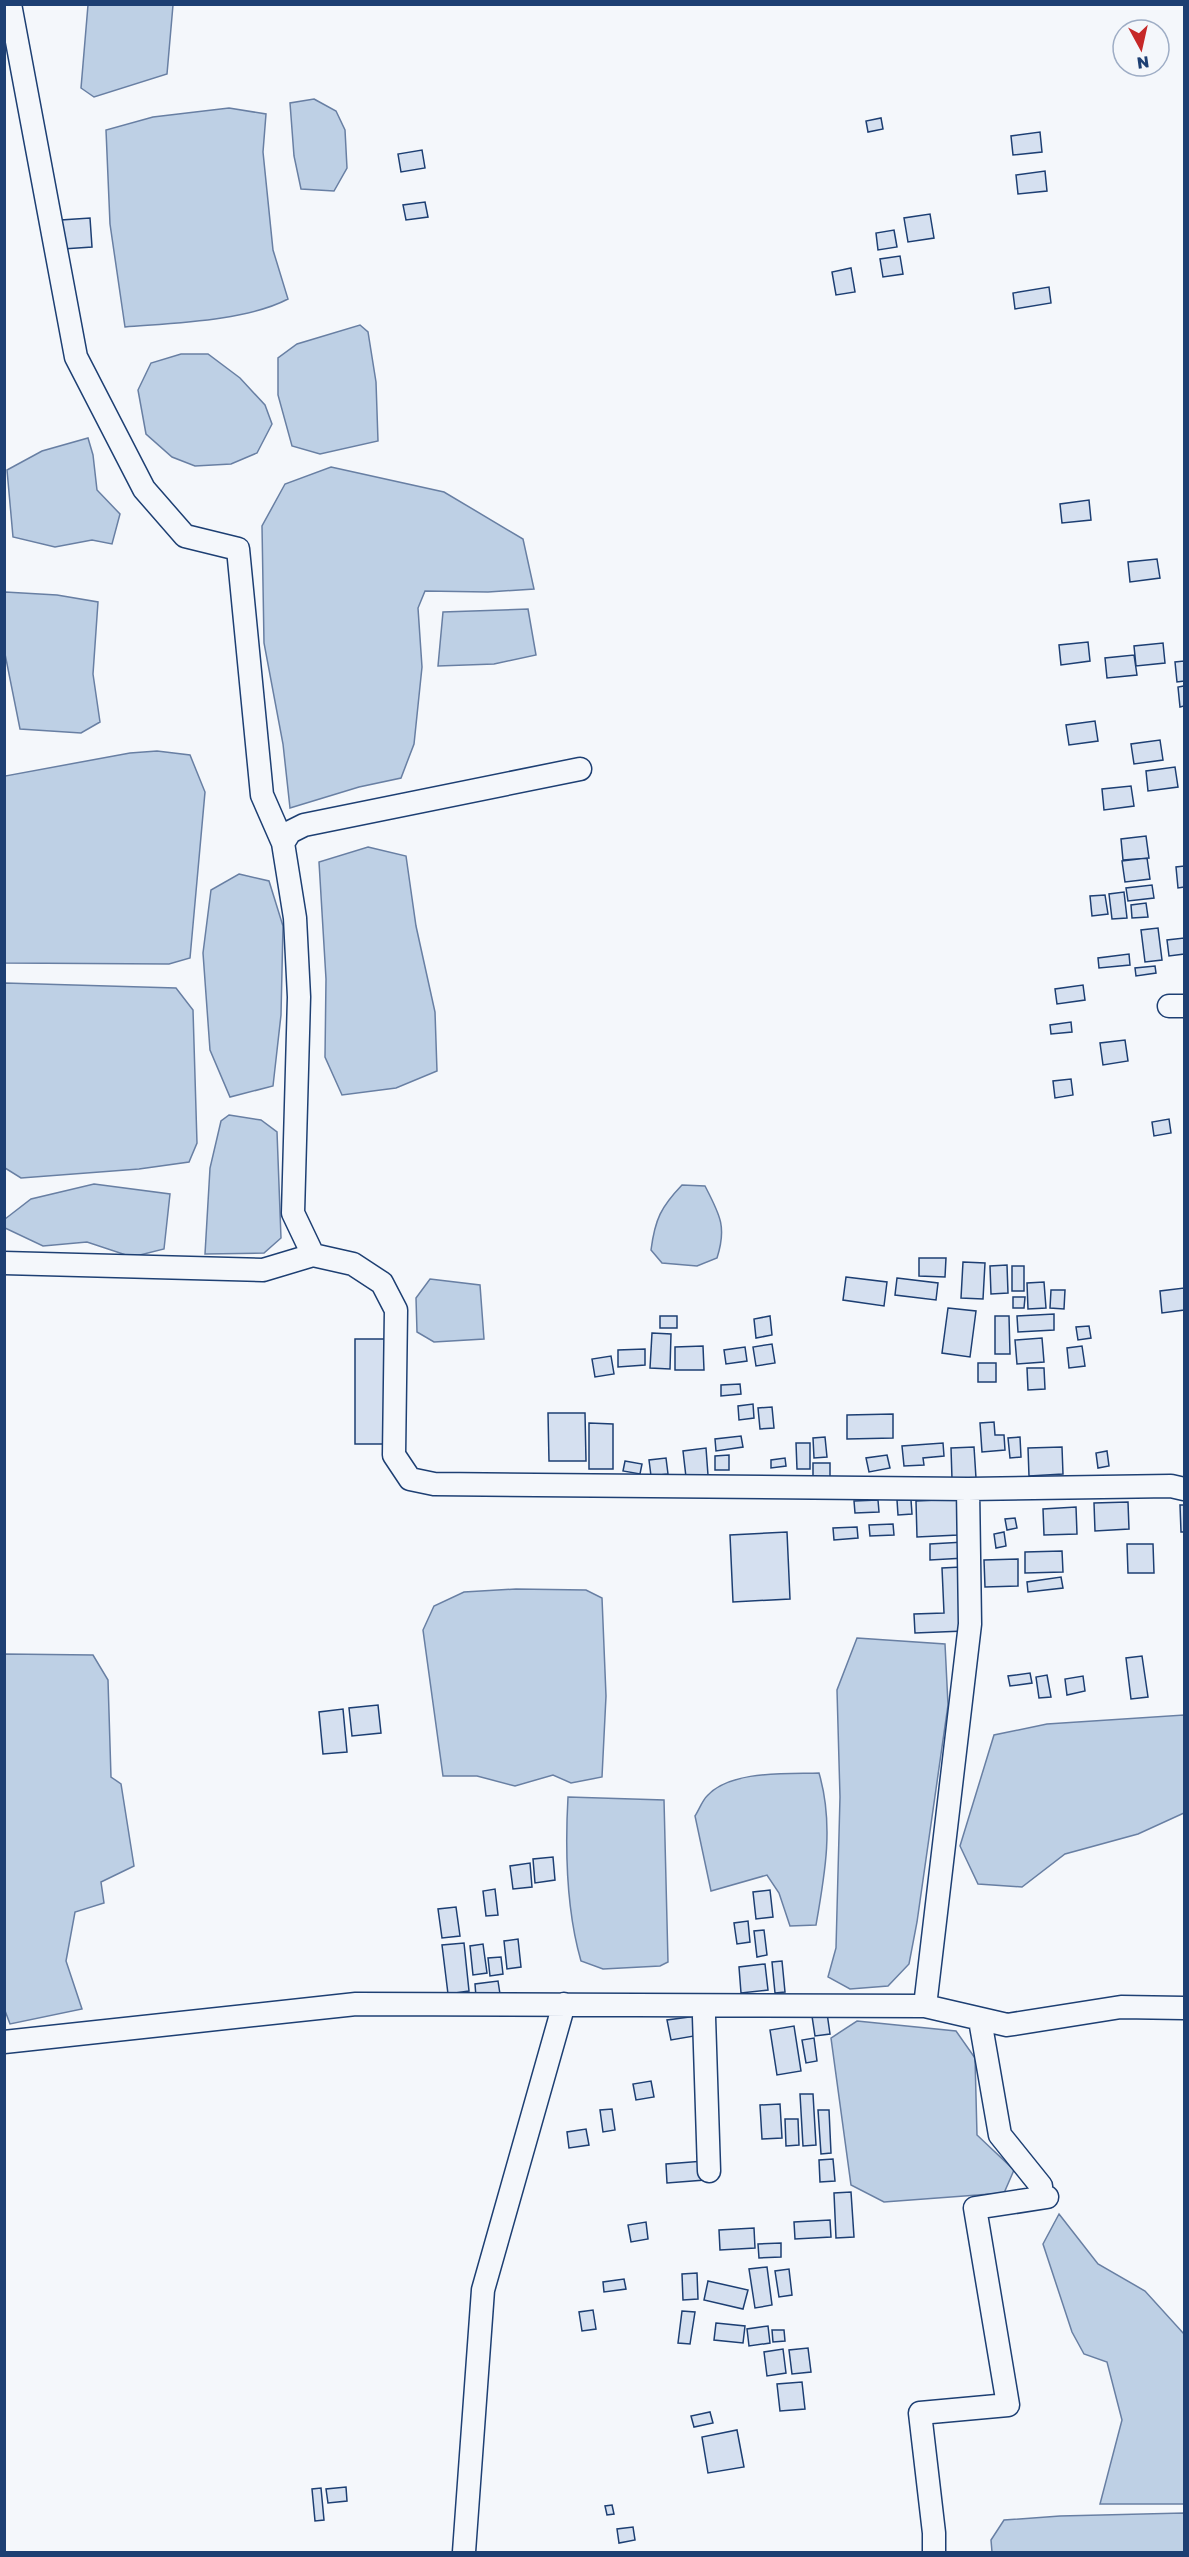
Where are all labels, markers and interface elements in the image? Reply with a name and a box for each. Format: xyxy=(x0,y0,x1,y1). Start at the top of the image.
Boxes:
north arrow xyxy=(1111,18,1171,78)
text: N xyxy=(1136,52,1151,74)

